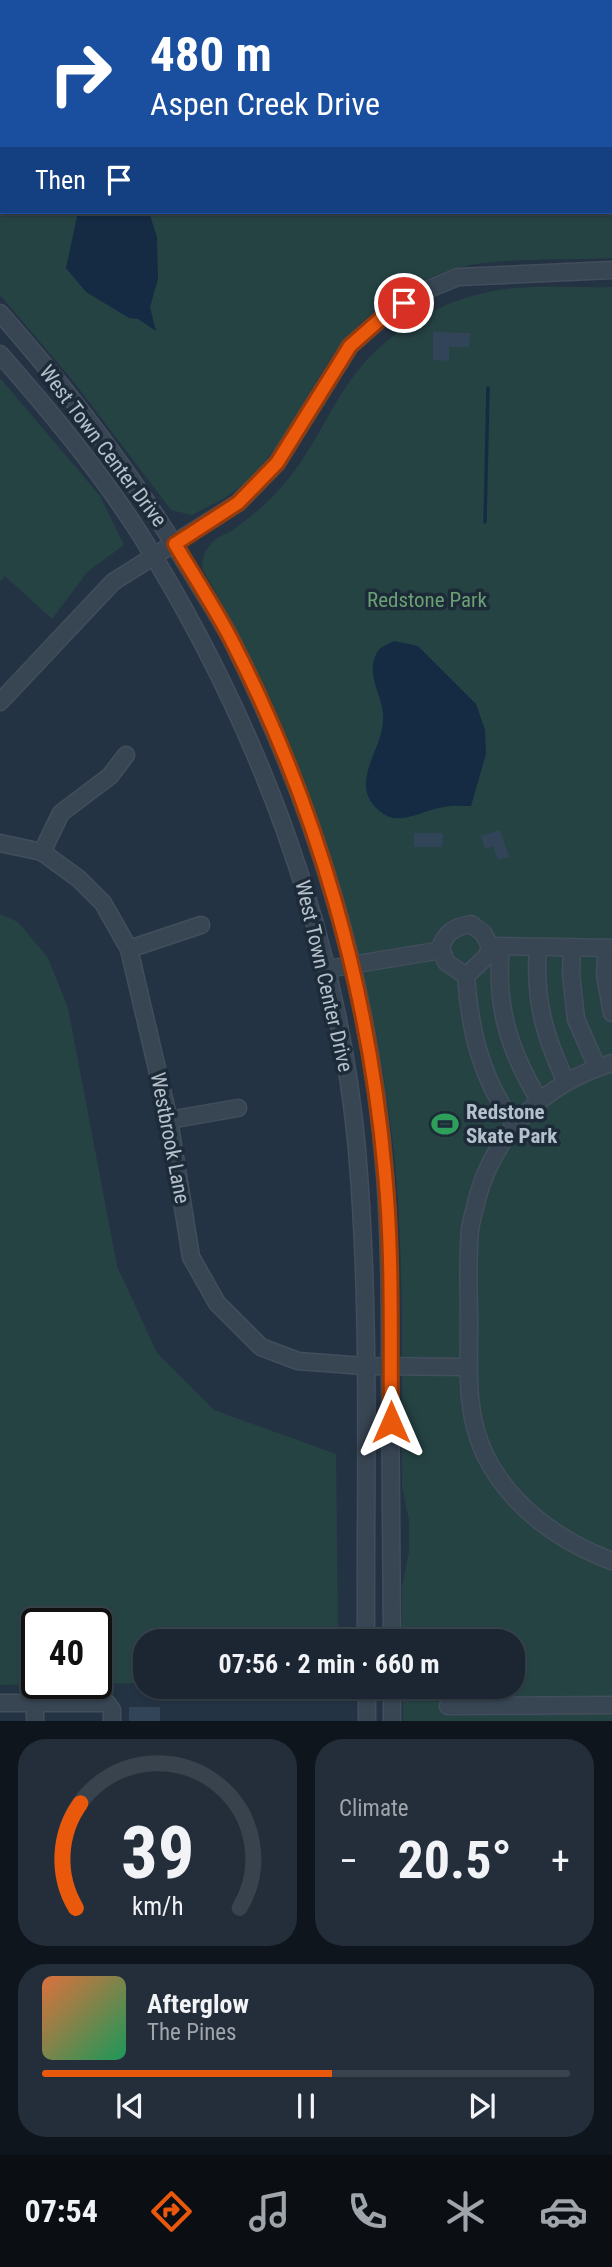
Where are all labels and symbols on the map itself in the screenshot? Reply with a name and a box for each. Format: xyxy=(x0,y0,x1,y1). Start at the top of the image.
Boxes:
pin xyxy=(374,273,434,333)
street label: West Town Center Drive xyxy=(34,361,172,532)
park label: Redstone Park xyxy=(367,588,487,612)
street label: West Town Center Drive xyxy=(290,878,358,1074)
street label: Westbrook Lane xyxy=(146,1070,195,1206)
place label: Redstone Skate Park xyxy=(466,1100,558,1148)
sports icon: Redstone Skate Park xyxy=(430,1109,460,1139)
position arrow xyxy=(354,1385,428,1459)
speed limit sign: 40 xyxy=(21,1608,112,1699)

